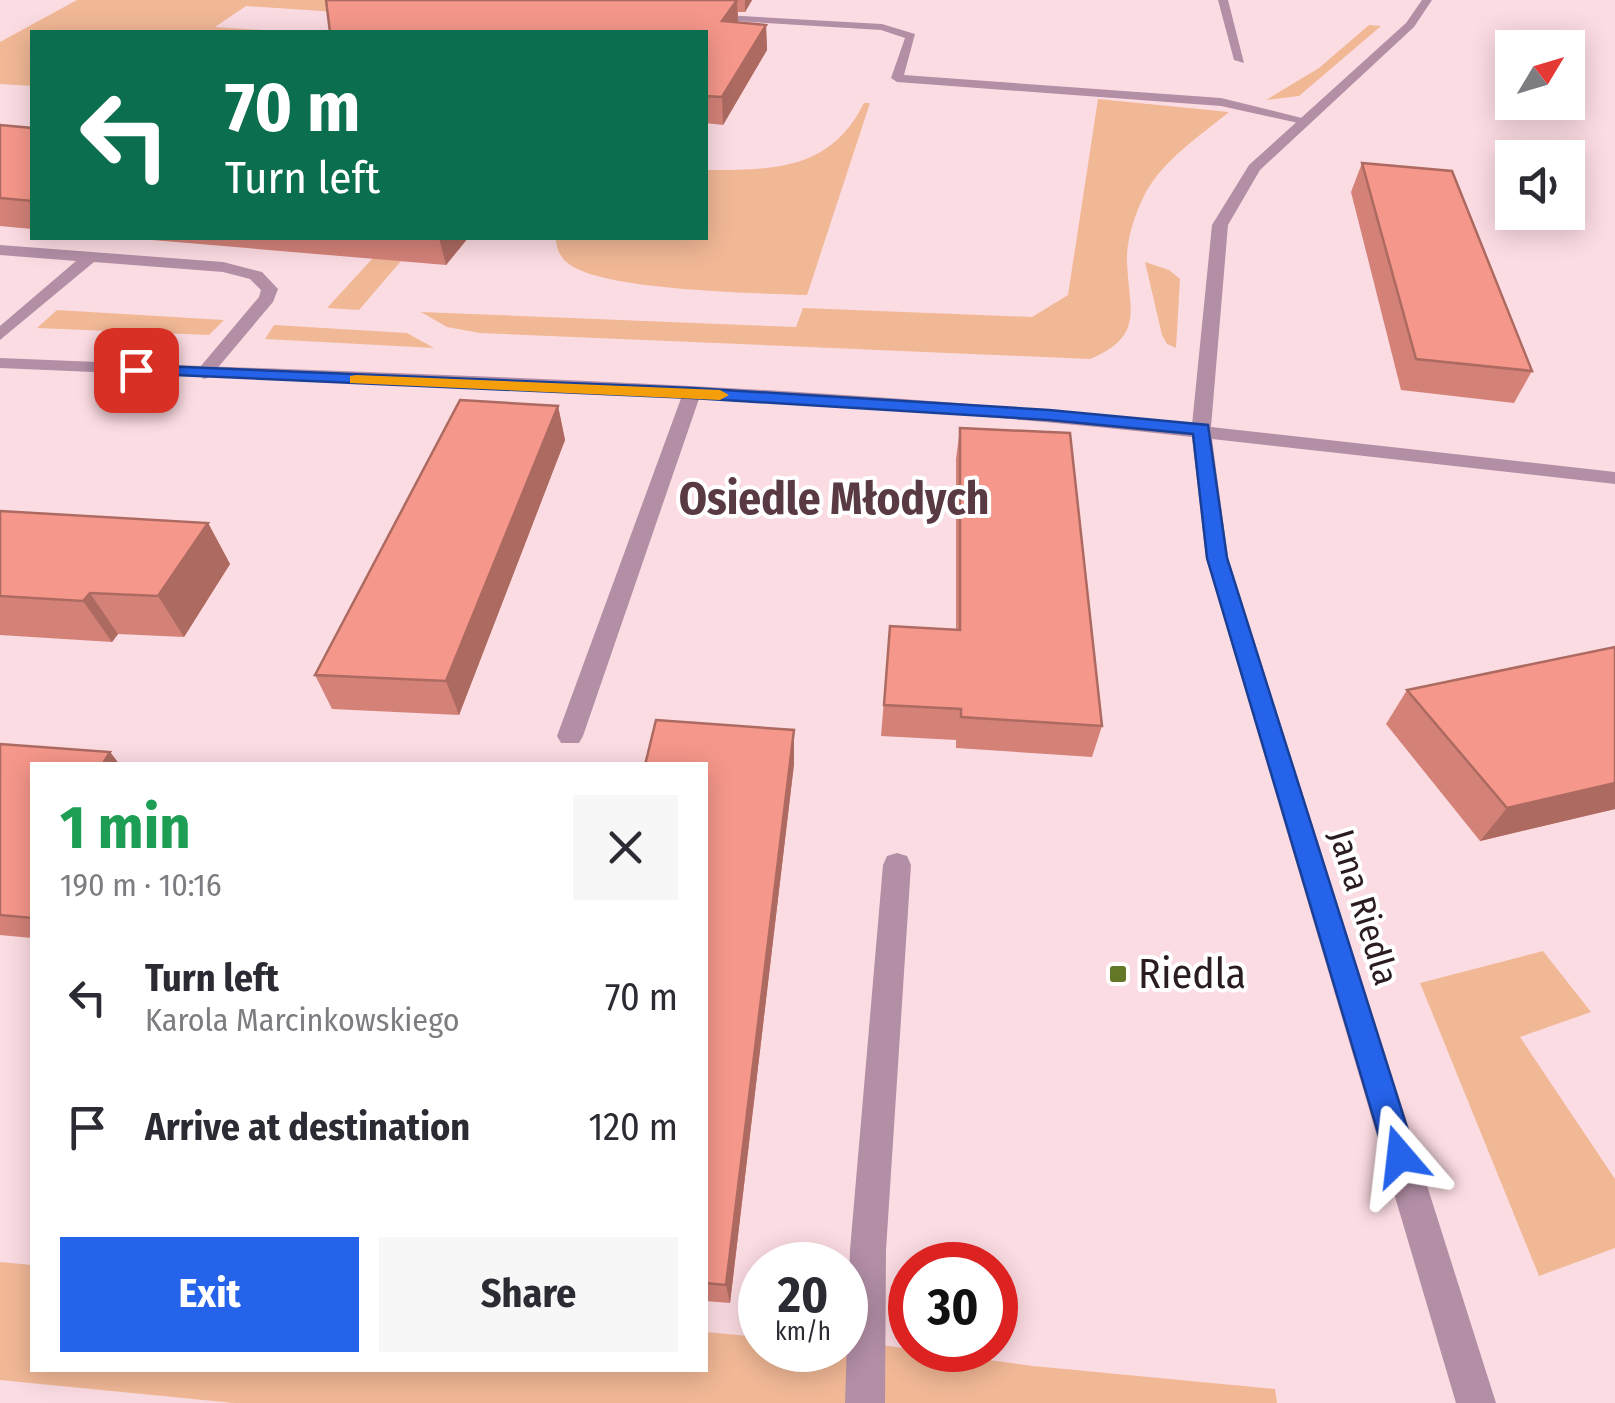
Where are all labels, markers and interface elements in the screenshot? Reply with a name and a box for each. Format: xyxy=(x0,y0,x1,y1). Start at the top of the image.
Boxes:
north arrow xyxy=(1495,30,1585,120)
map controls xyxy=(1495,30,1585,230)
text: 70 m xyxy=(225,66,360,150)
icon: left xyxy=(60,70,190,200)
button: sound xyxy=(1495,140,1585,230)
text: Turn left xyxy=(225,151,380,205)
pin xyxy=(94,328,179,413)
icon: arrive xyxy=(109,343,164,398)
district label: Osiedle Młodych xyxy=(679,472,989,526)
text: 1 min xyxy=(60,792,191,864)
button: close xyxy=(573,795,678,900)
street label: Jana Riedla xyxy=(1320,824,1408,990)
text: 190 m · 10:16 xyxy=(60,866,222,904)
place label: Riedla xyxy=(1138,949,1246,999)
text: Turn left xyxy=(145,955,279,1001)
marker: Riedla xyxy=(1107,963,1129,985)
icon: left xyxy=(60,970,115,1025)
text: 70 m xyxy=(605,974,678,1020)
text: Karola Marcinkowskiego xyxy=(145,1001,460,1039)
icon: arrive xyxy=(60,1100,115,1155)
text: Arrive at destination xyxy=(145,1104,470,1150)
text: 120 m xyxy=(588,1104,678,1150)
position arrow xyxy=(1348,1104,1452,1208)
button: Exit xyxy=(60,1237,359,1352)
button: Share xyxy=(379,1237,678,1352)
speed limit sign: 30 xyxy=(888,1242,1018,1372)
text: 20 xyxy=(778,1265,828,1325)
text: km/h xyxy=(775,1317,831,1347)

